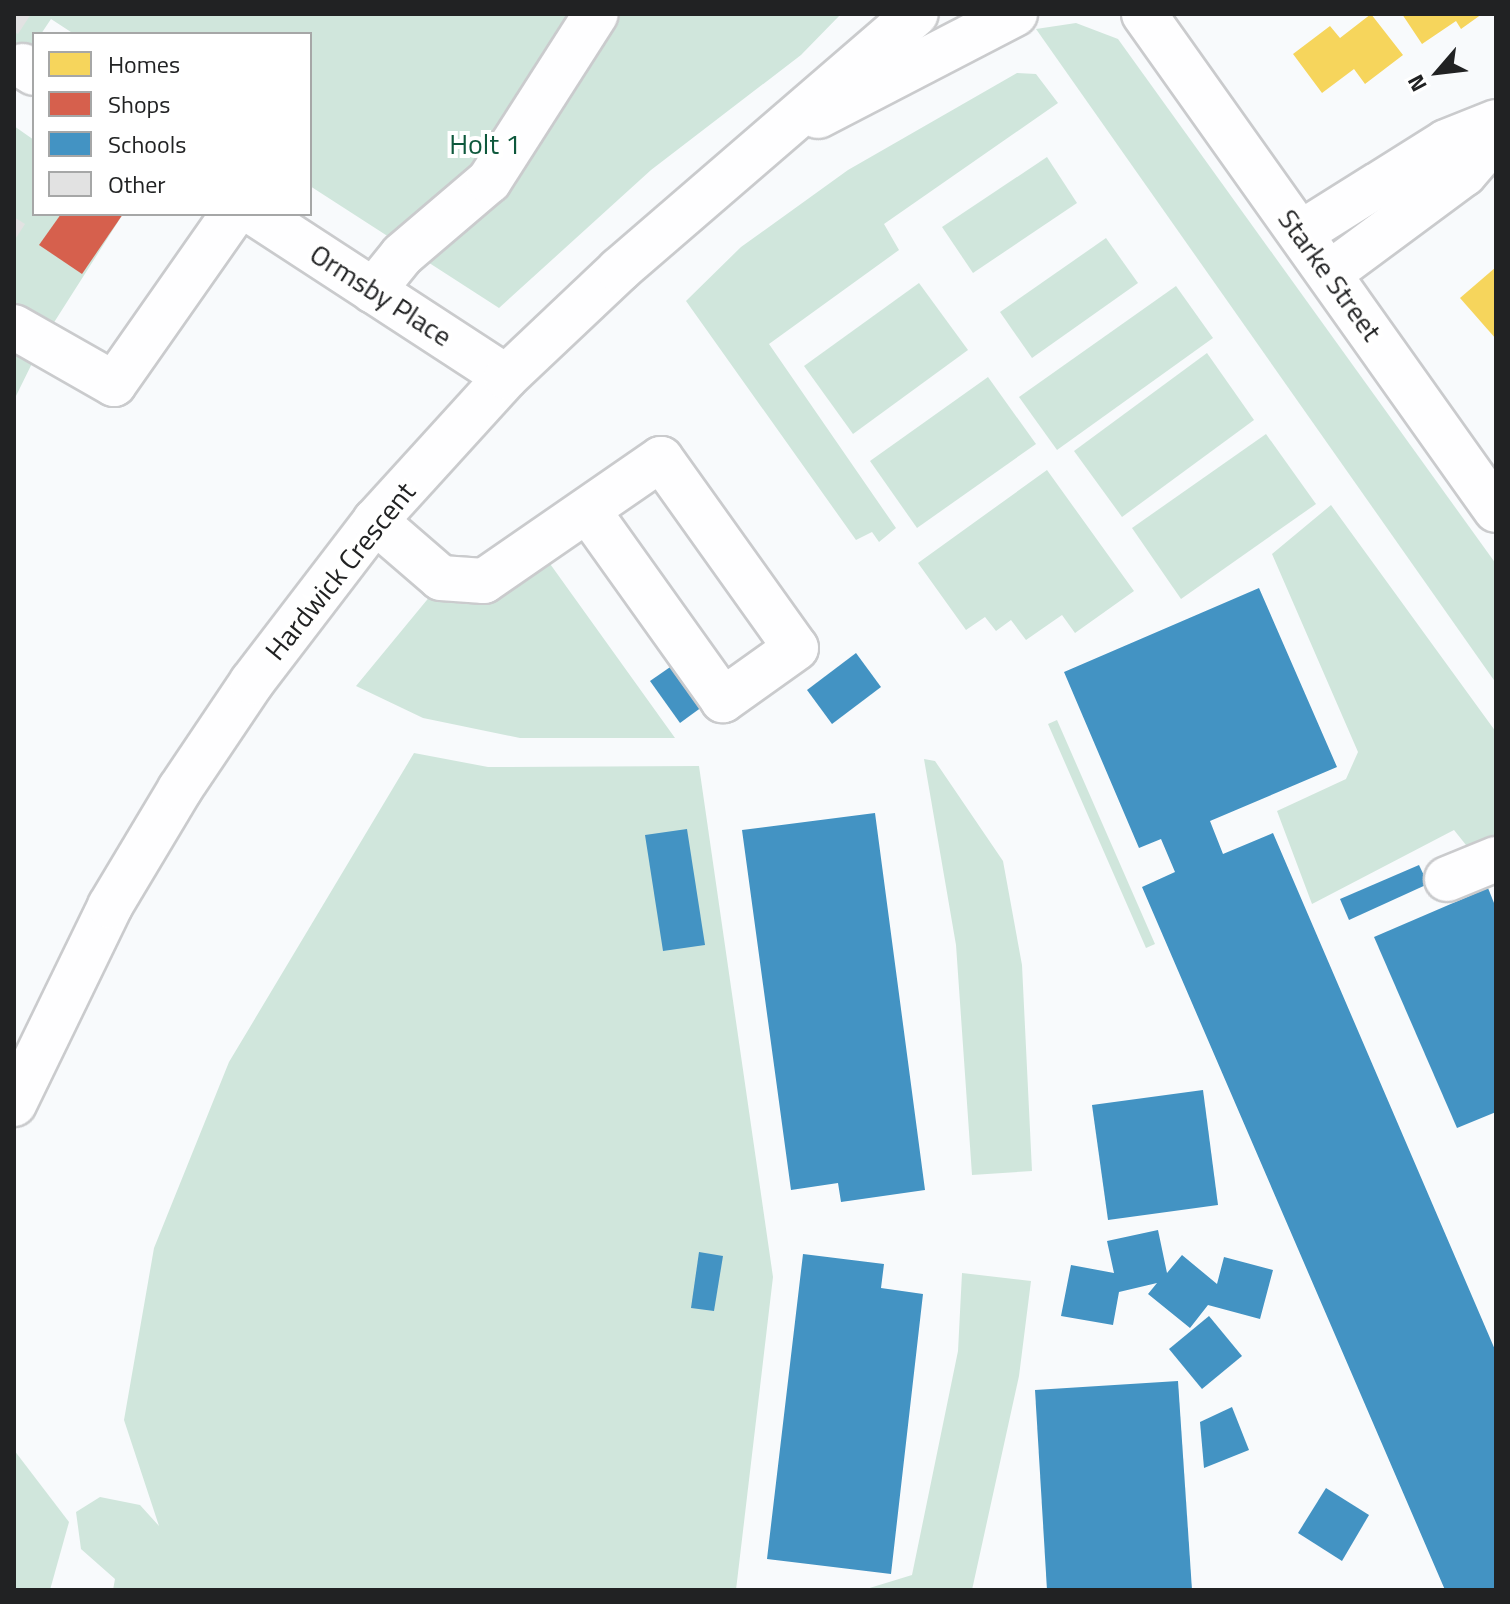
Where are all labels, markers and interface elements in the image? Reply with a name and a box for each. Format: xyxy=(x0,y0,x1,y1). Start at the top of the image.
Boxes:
legend xyxy=(32,32,312,216)
north arrow xyxy=(1398,32,1478,112)
text: Homes xyxy=(108,46,180,82)
text: N xyxy=(1398,69,1435,98)
text: Shops xyxy=(108,86,170,122)
text: Schools xyxy=(108,126,186,162)
park label: Holt 1 xyxy=(449,127,521,161)
text: Other xyxy=(108,166,166,202)
street label: Starke Street xyxy=(1271,203,1389,347)
street label: Ormsby Place xyxy=(304,237,458,353)
street label: Hardwick Crescent xyxy=(258,475,422,667)

